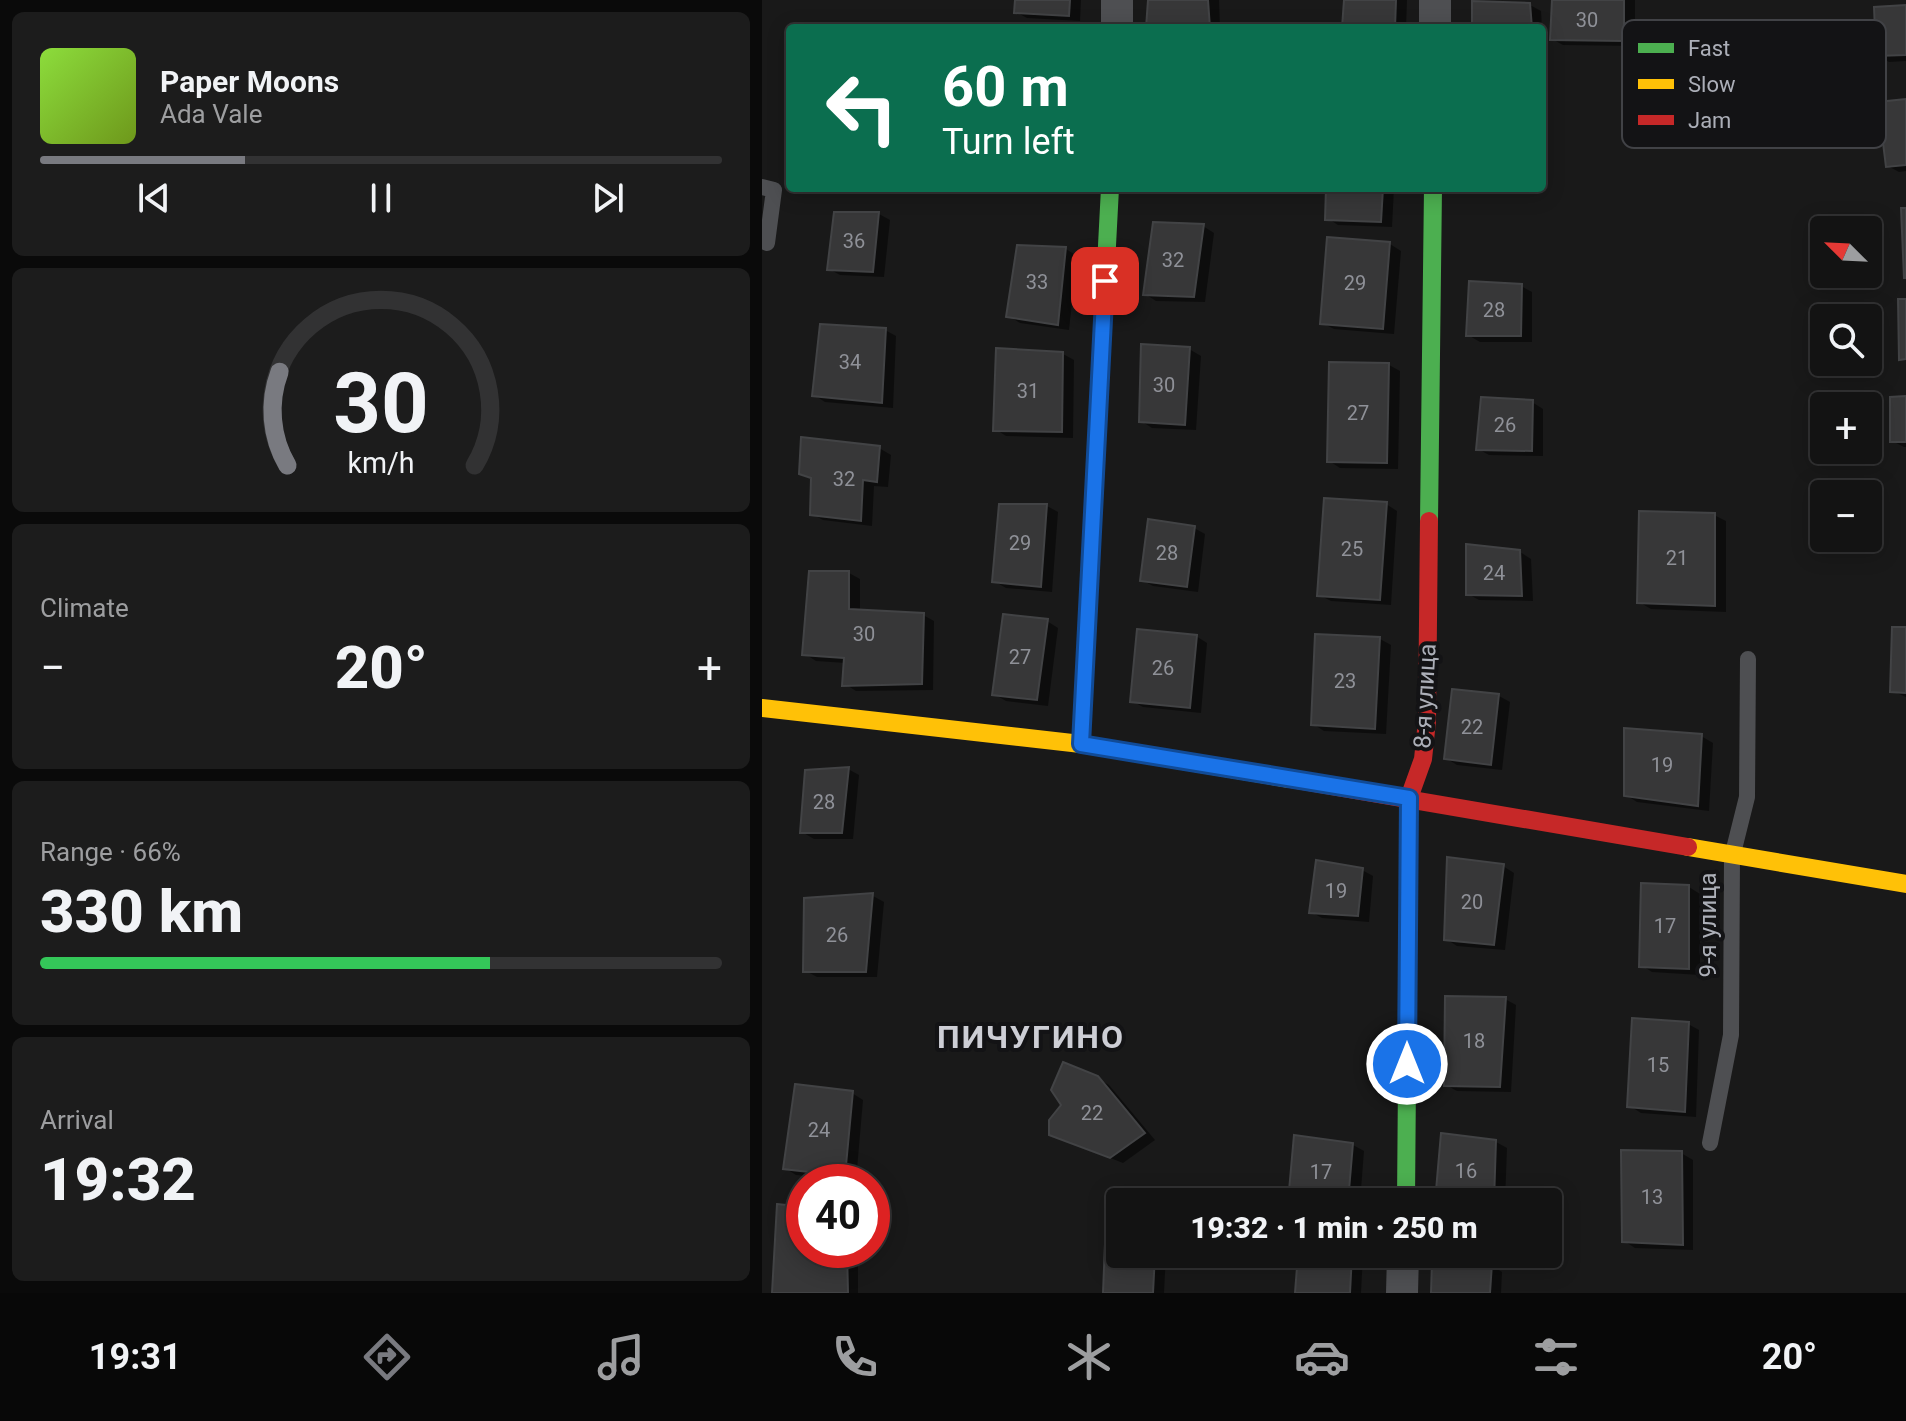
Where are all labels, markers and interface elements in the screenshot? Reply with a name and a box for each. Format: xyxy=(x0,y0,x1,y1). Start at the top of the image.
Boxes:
house number: 30 xyxy=(1576,8,1598,32)
legend xyxy=(1622,20,1886,148)
text: Fast xyxy=(1688,36,1730,61)
text: 60 m xyxy=(942,54,1069,120)
icon: left xyxy=(810,56,914,160)
text: Paper Moons xyxy=(160,64,339,99)
text: Slow xyxy=(1688,72,1736,97)
text: Ada Vale xyxy=(160,99,262,129)
text: Jam xyxy=(1688,108,1731,133)
text: Turn left xyxy=(942,121,1075,163)
icon: previous xyxy=(132,176,176,220)
icon: pause xyxy=(359,176,403,220)
icon: next xyxy=(586,176,630,220)
north arrow xyxy=(1810,216,1882,288)
map controls xyxy=(1810,216,1882,552)
house number: 36 xyxy=(843,229,865,253)
pin xyxy=(1071,247,1139,315)
house number: 32 xyxy=(1162,248,1184,272)
icon: arrive xyxy=(1083,259,1127,303)
house number: 33 xyxy=(1026,270,1048,294)
house number: 29 xyxy=(1344,271,1366,295)
house number: 28 xyxy=(1483,298,1505,322)
button: search xyxy=(1810,304,1882,376)
house number: 34 xyxy=(839,350,861,374)
text: 30 xyxy=(333,355,429,452)
house number: 30 xyxy=(1153,373,1175,397)
house number: 31 xyxy=(1017,379,1039,403)
button: + xyxy=(1810,392,1882,464)
house number: 27 xyxy=(1347,401,1369,425)
house number: 26 xyxy=(1494,413,1516,437)
text: km/h xyxy=(347,446,415,480)
house number: 32 xyxy=(833,467,855,491)
button: − xyxy=(1810,480,1882,552)
house number: 29 xyxy=(1009,531,1031,555)
house number: 25 xyxy=(1341,537,1363,561)
house number: 28 xyxy=(1156,541,1178,565)
house number: 21 xyxy=(1666,546,1688,570)
house number: 24 xyxy=(1483,561,1505,585)
text: Climate xyxy=(40,593,129,623)
house number: 30 xyxy=(853,622,875,646)
text: 20° xyxy=(335,632,428,703)
text: − xyxy=(40,642,65,694)
text: + xyxy=(697,642,722,694)
street label: 8-я улица xyxy=(1408,643,1442,749)
house number: 27 xyxy=(1009,645,1031,669)
house number: 26 xyxy=(1152,656,1174,680)
house number: 23 xyxy=(1334,669,1356,693)
house number: 22 xyxy=(1461,715,1483,739)
house number: 19 xyxy=(1651,753,1673,777)
house number: 28 xyxy=(813,790,835,814)
text: Range · 66% xyxy=(40,837,181,867)
street label: 9-я улица xyxy=(1694,872,1722,978)
text: 330 km xyxy=(40,876,243,947)
house number: 19 xyxy=(1325,879,1347,903)
house number: 20 xyxy=(1461,890,1483,914)
house number: 17 xyxy=(1654,914,1676,938)
house number: 26 xyxy=(826,923,848,947)
district label: ПИЧУГИНО xyxy=(937,1018,1125,1056)
position arrow xyxy=(1365,1022,1449,1106)
house number: 18 xyxy=(1463,1029,1485,1053)
house number: 15 xyxy=(1647,1053,1669,1077)
house number: 22 xyxy=(1081,1101,1103,1125)
text: Arrival xyxy=(40,1105,114,1135)
house number: 24 xyxy=(808,1118,830,1142)
text: 19:32 xyxy=(40,1144,196,1215)
house number: 16 xyxy=(1455,1159,1477,1183)
house number: 17 xyxy=(1310,1160,1332,1184)
speed limit sign: 40 xyxy=(786,1164,890,1268)
house number: 13 xyxy=(1641,1185,1663,1209)
text: 19:32 · 1 min · 250 m xyxy=(1190,1210,1478,1245)
icon: directions xyxy=(359,1329,415,1385)
icon: music xyxy=(593,1329,649,1385)
icon: phone xyxy=(827,1329,883,1385)
icon: climate xyxy=(1061,1329,1117,1385)
icon: car xyxy=(1294,1329,1350,1385)
icon: filters xyxy=(1528,1329,1584,1385)
text: 19:31 xyxy=(89,1336,182,1378)
text: 20° xyxy=(1762,1336,1817,1378)

